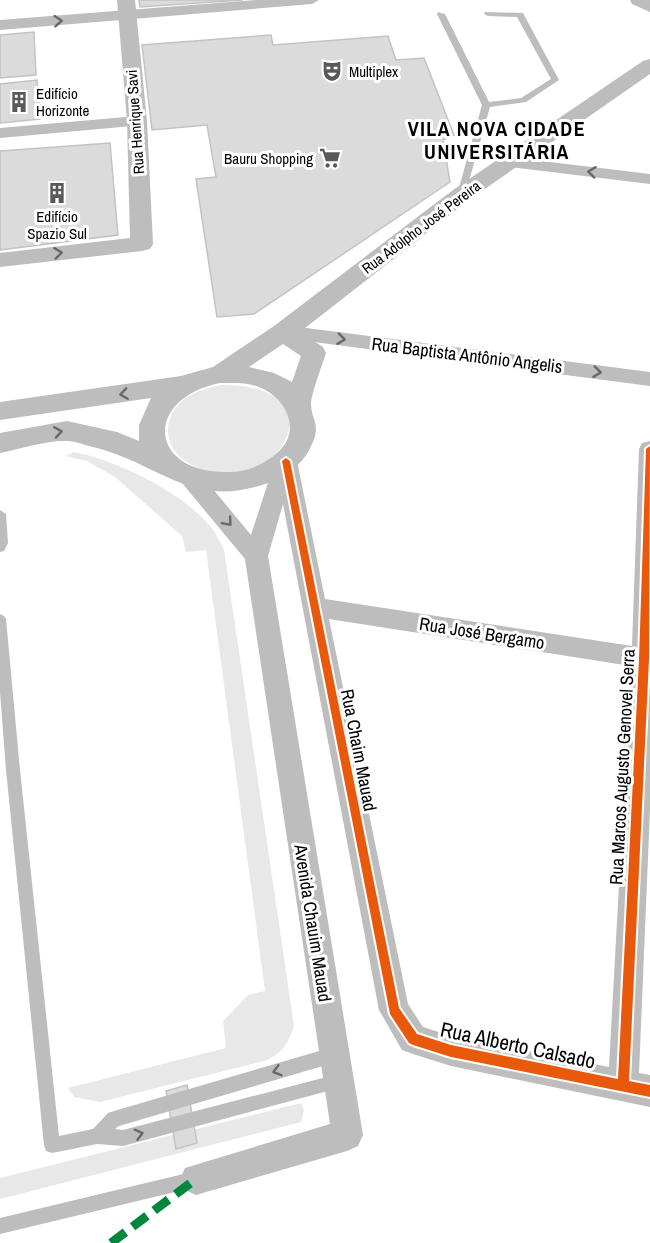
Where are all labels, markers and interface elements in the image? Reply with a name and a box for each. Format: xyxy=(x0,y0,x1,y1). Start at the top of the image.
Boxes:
one-way arrow xyxy=(54,14,63,27)
theatre icon: Multiplex xyxy=(320,59,344,83)
place label: Multiplex xyxy=(349,61,399,82)
street label: Rua Henrique Savi xyxy=(121,69,149,175)
place label: Edifício Horizonte xyxy=(36,83,89,121)
building icon: Edifício Horizonte xyxy=(7,90,31,114)
district label: VILA NOVA CIDADE UNIVERSITÁRIA xyxy=(408,115,586,165)
supermarket icon: Bauru Shopping xyxy=(318,146,342,170)
place label: Bauru Shopping xyxy=(224,148,313,169)
one-way arrow xyxy=(587,166,597,179)
street label: Rua Adolpho José Pereira xyxy=(357,175,485,279)
building icon: Edifício Spazio Sul xyxy=(45,181,69,205)
place label: Edifício Spazio Sul xyxy=(27,206,87,244)
one-way arrow xyxy=(54,248,63,260)
street label: Rua Baptista Antônio Angelis xyxy=(370,331,564,379)
one-way arrow xyxy=(337,333,346,345)
one-way arrow xyxy=(592,365,602,378)
one-way arrow xyxy=(120,387,129,399)
one-way arrow xyxy=(53,427,62,439)
one-way arrow xyxy=(220,515,231,526)
street label: Rua José Bergamo xyxy=(418,611,546,655)
street label: Rua Marcos Augusto Genovel Serra xyxy=(603,648,641,886)
street label: Rua Chaim Mauad xyxy=(335,687,383,813)
street label: Avenida Chauim Mauad xyxy=(288,842,338,1003)
street label: Rua Alberto Calsado xyxy=(438,1014,598,1076)
one-way arrow xyxy=(272,1064,283,1076)
one-way arrow xyxy=(133,1129,144,1141)

